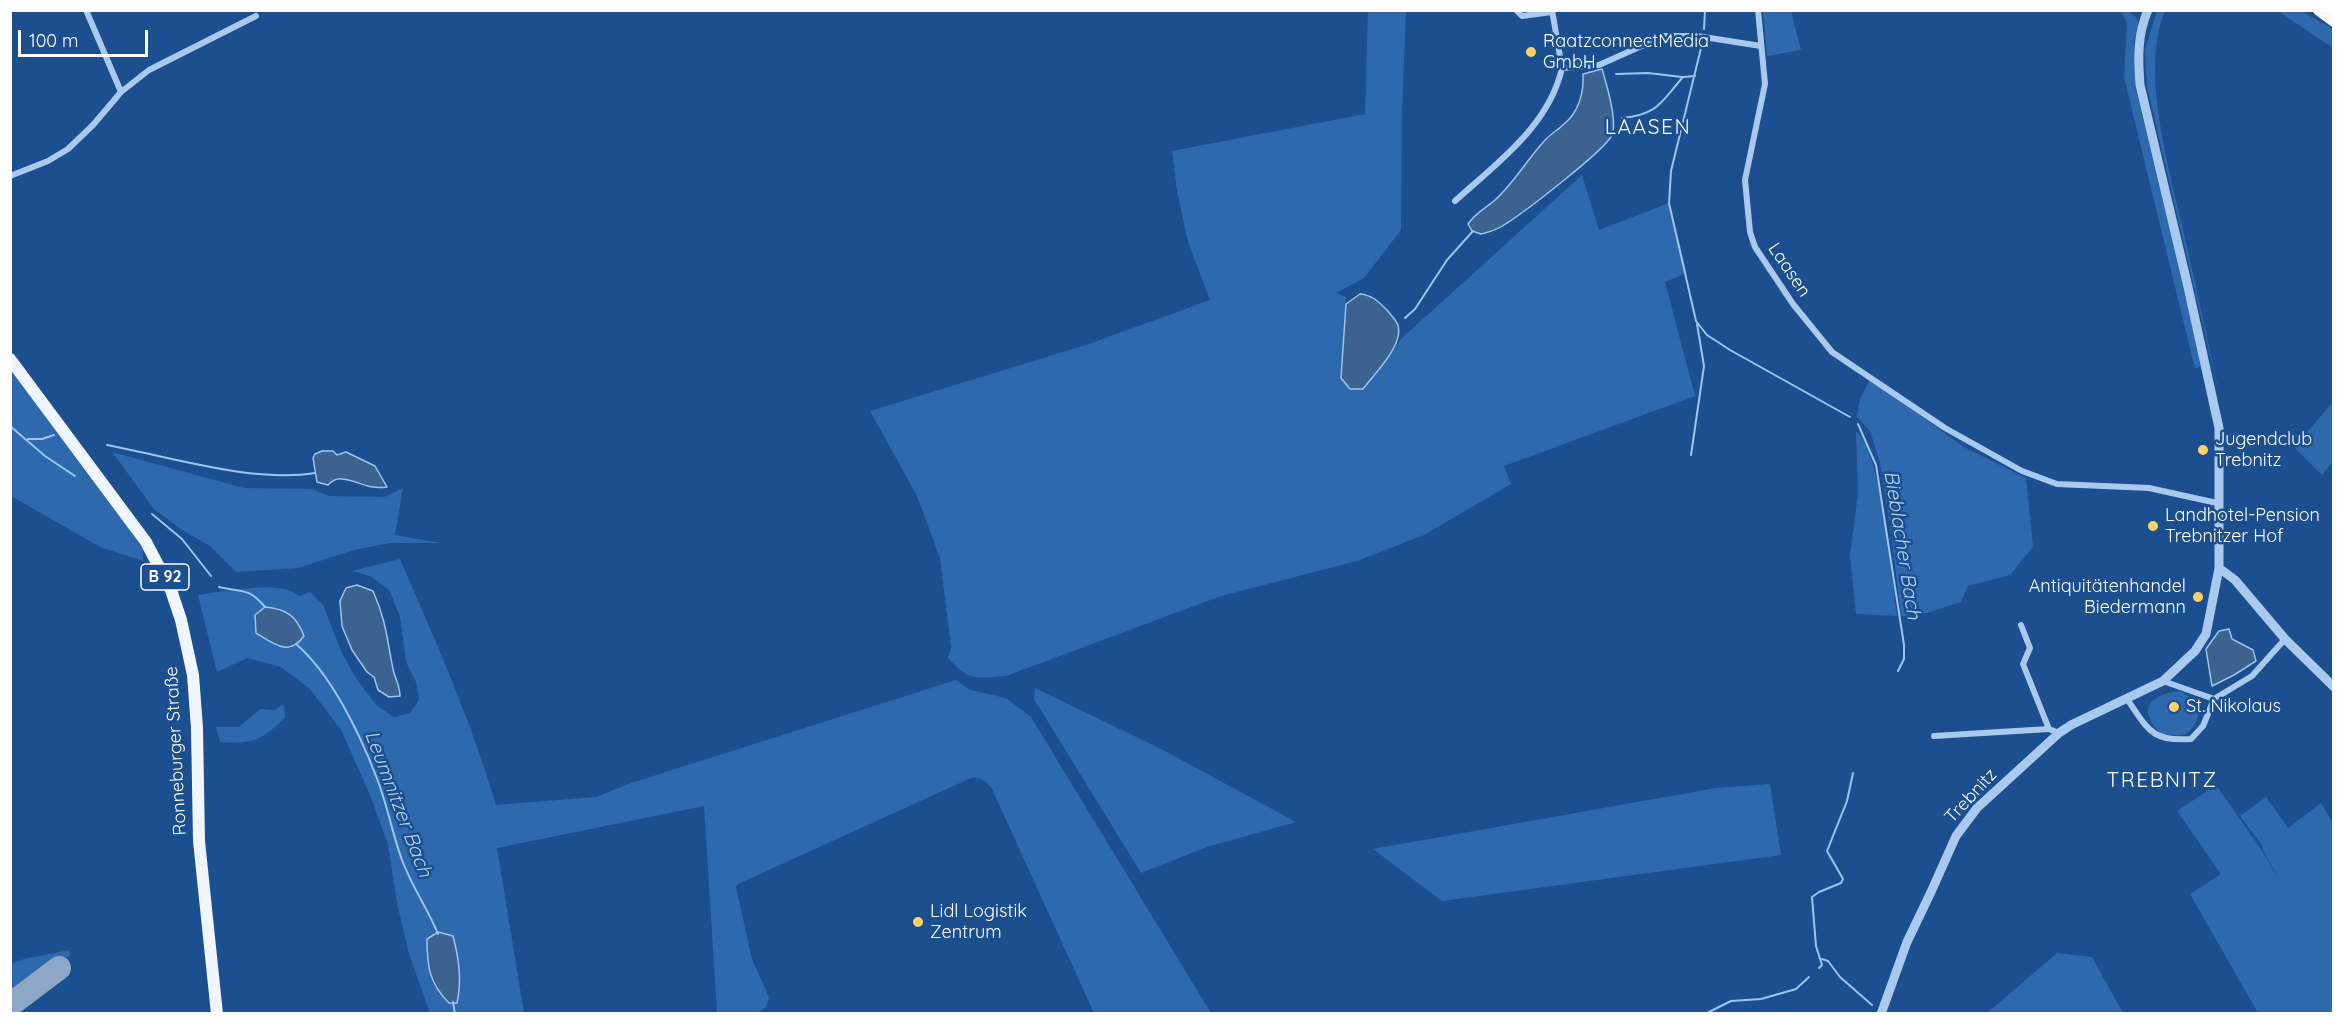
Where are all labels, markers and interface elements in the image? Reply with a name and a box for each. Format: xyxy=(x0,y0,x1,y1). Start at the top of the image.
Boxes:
scale bar xyxy=(21,18,152,56)
text: 100 m xyxy=(29,29,78,52)
place label: RaatzconnectMedia GmbH xyxy=(1543,31,1709,74)
marker: RaatzconnectMedia GmbH xyxy=(1524,45,1538,59)
district label: LAASEN xyxy=(1605,115,1691,141)
street label: Laasen xyxy=(1763,239,1815,301)
place label: Jugendclub Trebnitz xyxy=(2215,429,2312,472)
marker: Jugendclub Trebnitz xyxy=(2196,443,2210,457)
water label: Bieblacher Bach xyxy=(1878,469,1926,621)
place label: Landhotel-Pension Trebnitzer Hof xyxy=(2165,505,2320,548)
marker: Landhotel-Pension Trebnitzer Hof xyxy=(2146,519,2160,533)
road number: B 92 xyxy=(141,564,189,590)
place label: Antiquitätenhandel Biedermann xyxy=(2029,576,2186,618)
marker: Antiquitätenhandel Biedermann xyxy=(2191,590,2205,604)
street label: Ronneburger Straße xyxy=(161,666,191,836)
place label: St. Nikolaus xyxy=(2186,696,2281,718)
marker: St. Nikolaus xyxy=(2167,700,2181,714)
water label: Leumnitzer Bach xyxy=(359,727,437,881)
street label: Trebnitz xyxy=(1940,764,2002,828)
district label: TREBNITZ xyxy=(2106,768,2218,794)
place label: Lidl Logistik Zentrum xyxy=(930,901,1027,944)
marker: Lidl Logistik Zentrum xyxy=(911,915,925,929)

